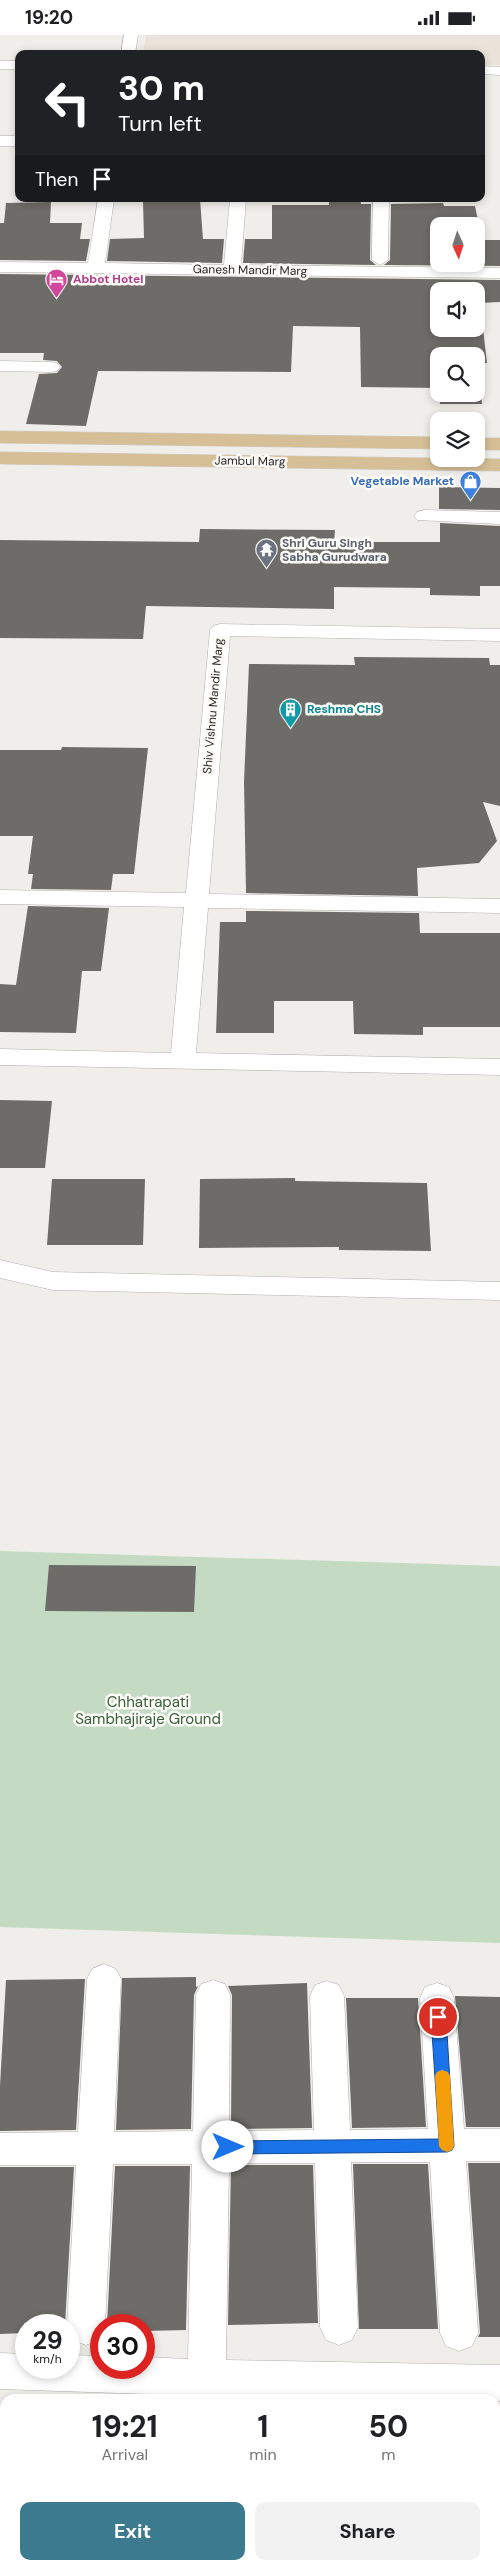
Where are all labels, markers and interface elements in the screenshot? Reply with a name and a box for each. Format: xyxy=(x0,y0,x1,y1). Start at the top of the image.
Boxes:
text: 19:20 xyxy=(25,5,73,30)
text: 30 m xyxy=(118,65,205,111)
icon: left xyxy=(35,70,100,135)
text: Turn left xyxy=(118,109,202,138)
icon: arrive xyxy=(88,165,116,193)
text: Then xyxy=(35,167,78,192)
north arrow xyxy=(430,217,485,273)
map controls xyxy=(430,217,485,467)
street label: Ganesh Mandir Marg xyxy=(193,261,308,279)
hotel icon: Abbot Hotel xyxy=(45,267,69,298)
place label: Abbot Hotel xyxy=(73,271,143,287)
button: sound xyxy=(430,282,485,337)
button: search xyxy=(430,347,485,402)
button: layers xyxy=(430,412,485,467)
street label: Jambul Marg xyxy=(214,452,286,470)
shop icon: Vegetable Market xyxy=(458,469,482,500)
place label: Vegetable Market xyxy=(350,473,454,489)
place label: Shri Guru Singh Sabha Gurudwara xyxy=(282,535,387,565)
temple icon: Shri Guru Singh Sabha Gurudwara xyxy=(254,538,278,569)
street label: Shiv Vishnu Mandir Marg xyxy=(199,637,227,775)
building icon: Reshma CHS xyxy=(279,697,303,728)
place label: Reshma CHS xyxy=(307,701,381,717)
park label: Chhatrapati Sambhajiraje Ground xyxy=(75,1692,221,1729)
pin xyxy=(417,1996,459,2038)
icon: arrive xyxy=(424,2003,452,2031)
position arrow xyxy=(201,2120,253,2172)
speed limit sign: 30 xyxy=(90,2314,155,2379)
text: 29 xyxy=(32,2324,63,2357)
text: km/h xyxy=(33,2351,62,2367)
text: 19:21 xyxy=(92,2407,158,2446)
text: 1 xyxy=(258,2407,268,2446)
text: 50 xyxy=(368,2407,408,2446)
text: Arrival xyxy=(101,2444,148,2465)
text: min xyxy=(249,2444,277,2465)
text: m xyxy=(381,2444,395,2465)
button: Exit xyxy=(20,2502,245,2560)
button: Share xyxy=(255,2502,480,2560)

